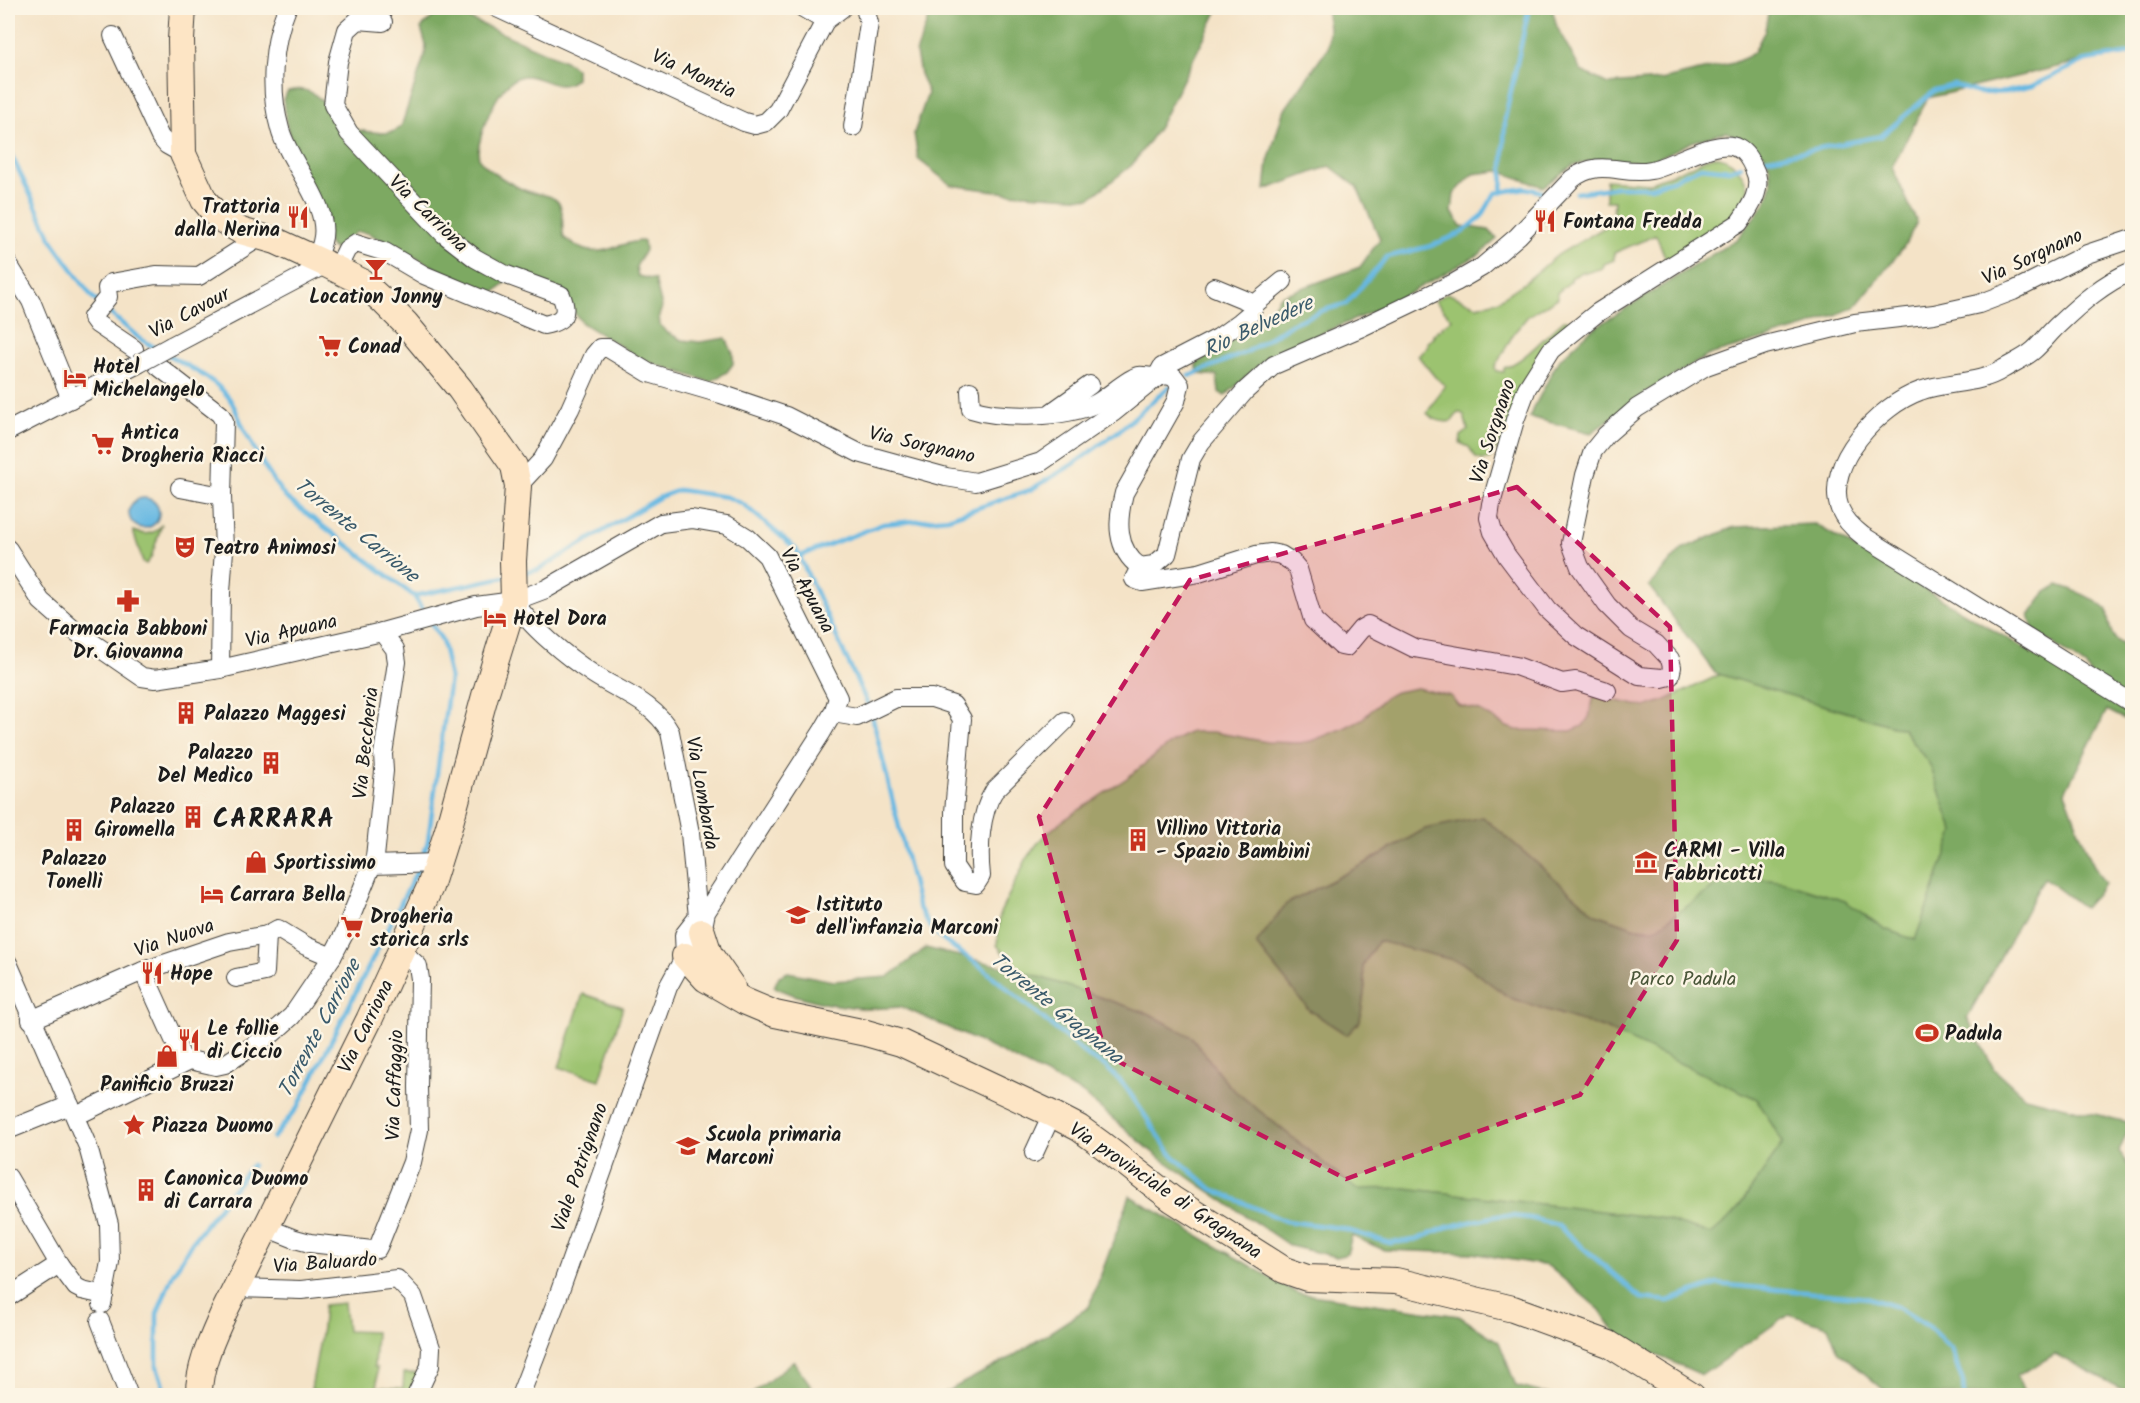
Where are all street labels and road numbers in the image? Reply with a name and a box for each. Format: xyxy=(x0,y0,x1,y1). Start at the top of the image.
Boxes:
street label: Via Montia xyxy=(646,41,741,108)
street label: Via Carriona xyxy=(380,168,475,261)
street label: Via Sorgnano xyxy=(1977,220,2089,295)
street label: Via Cavour xyxy=(144,278,237,349)
street label: Via Sorgnano xyxy=(1462,375,1526,488)
street label: Via Sorgnano xyxy=(865,418,978,474)
street label: Via Apuana xyxy=(770,542,842,640)
street label: Via Apuana xyxy=(242,606,341,658)
street label: Via Beccheria xyxy=(345,685,389,801)
street label: Via Lombarda xyxy=(675,734,727,853)
street label: Via Nuova xyxy=(130,910,219,968)
street label: Via Carriona xyxy=(330,974,403,1079)
street label: Via Caffaggio xyxy=(378,1029,414,1141)
street label: Viale Potrignano xyxy=(544,1099,618,1237)
street label: Via provinciale di Gragnana xyxy=(1062,1115,1268,1269)
street label: Via Baluardo xyxy=(272,1244,378,1284)

